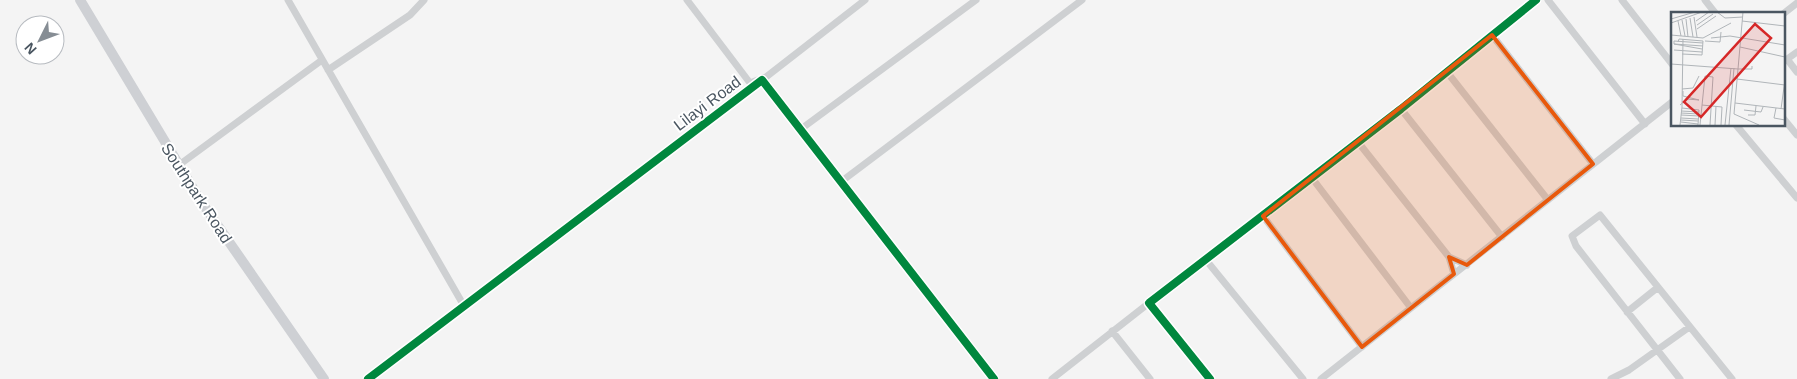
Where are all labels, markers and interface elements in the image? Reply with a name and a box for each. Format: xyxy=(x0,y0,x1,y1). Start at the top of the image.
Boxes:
inset map xyxy=(1671,12,1784,126)
north arrow xyxy=(15,15,65,65)
text: N xyxy=(21,40,40,58)
street label: Lilayi Road xyxy=(671,73,744,134)
street label: Southpark Road xyxy=(158,140,235,246)

